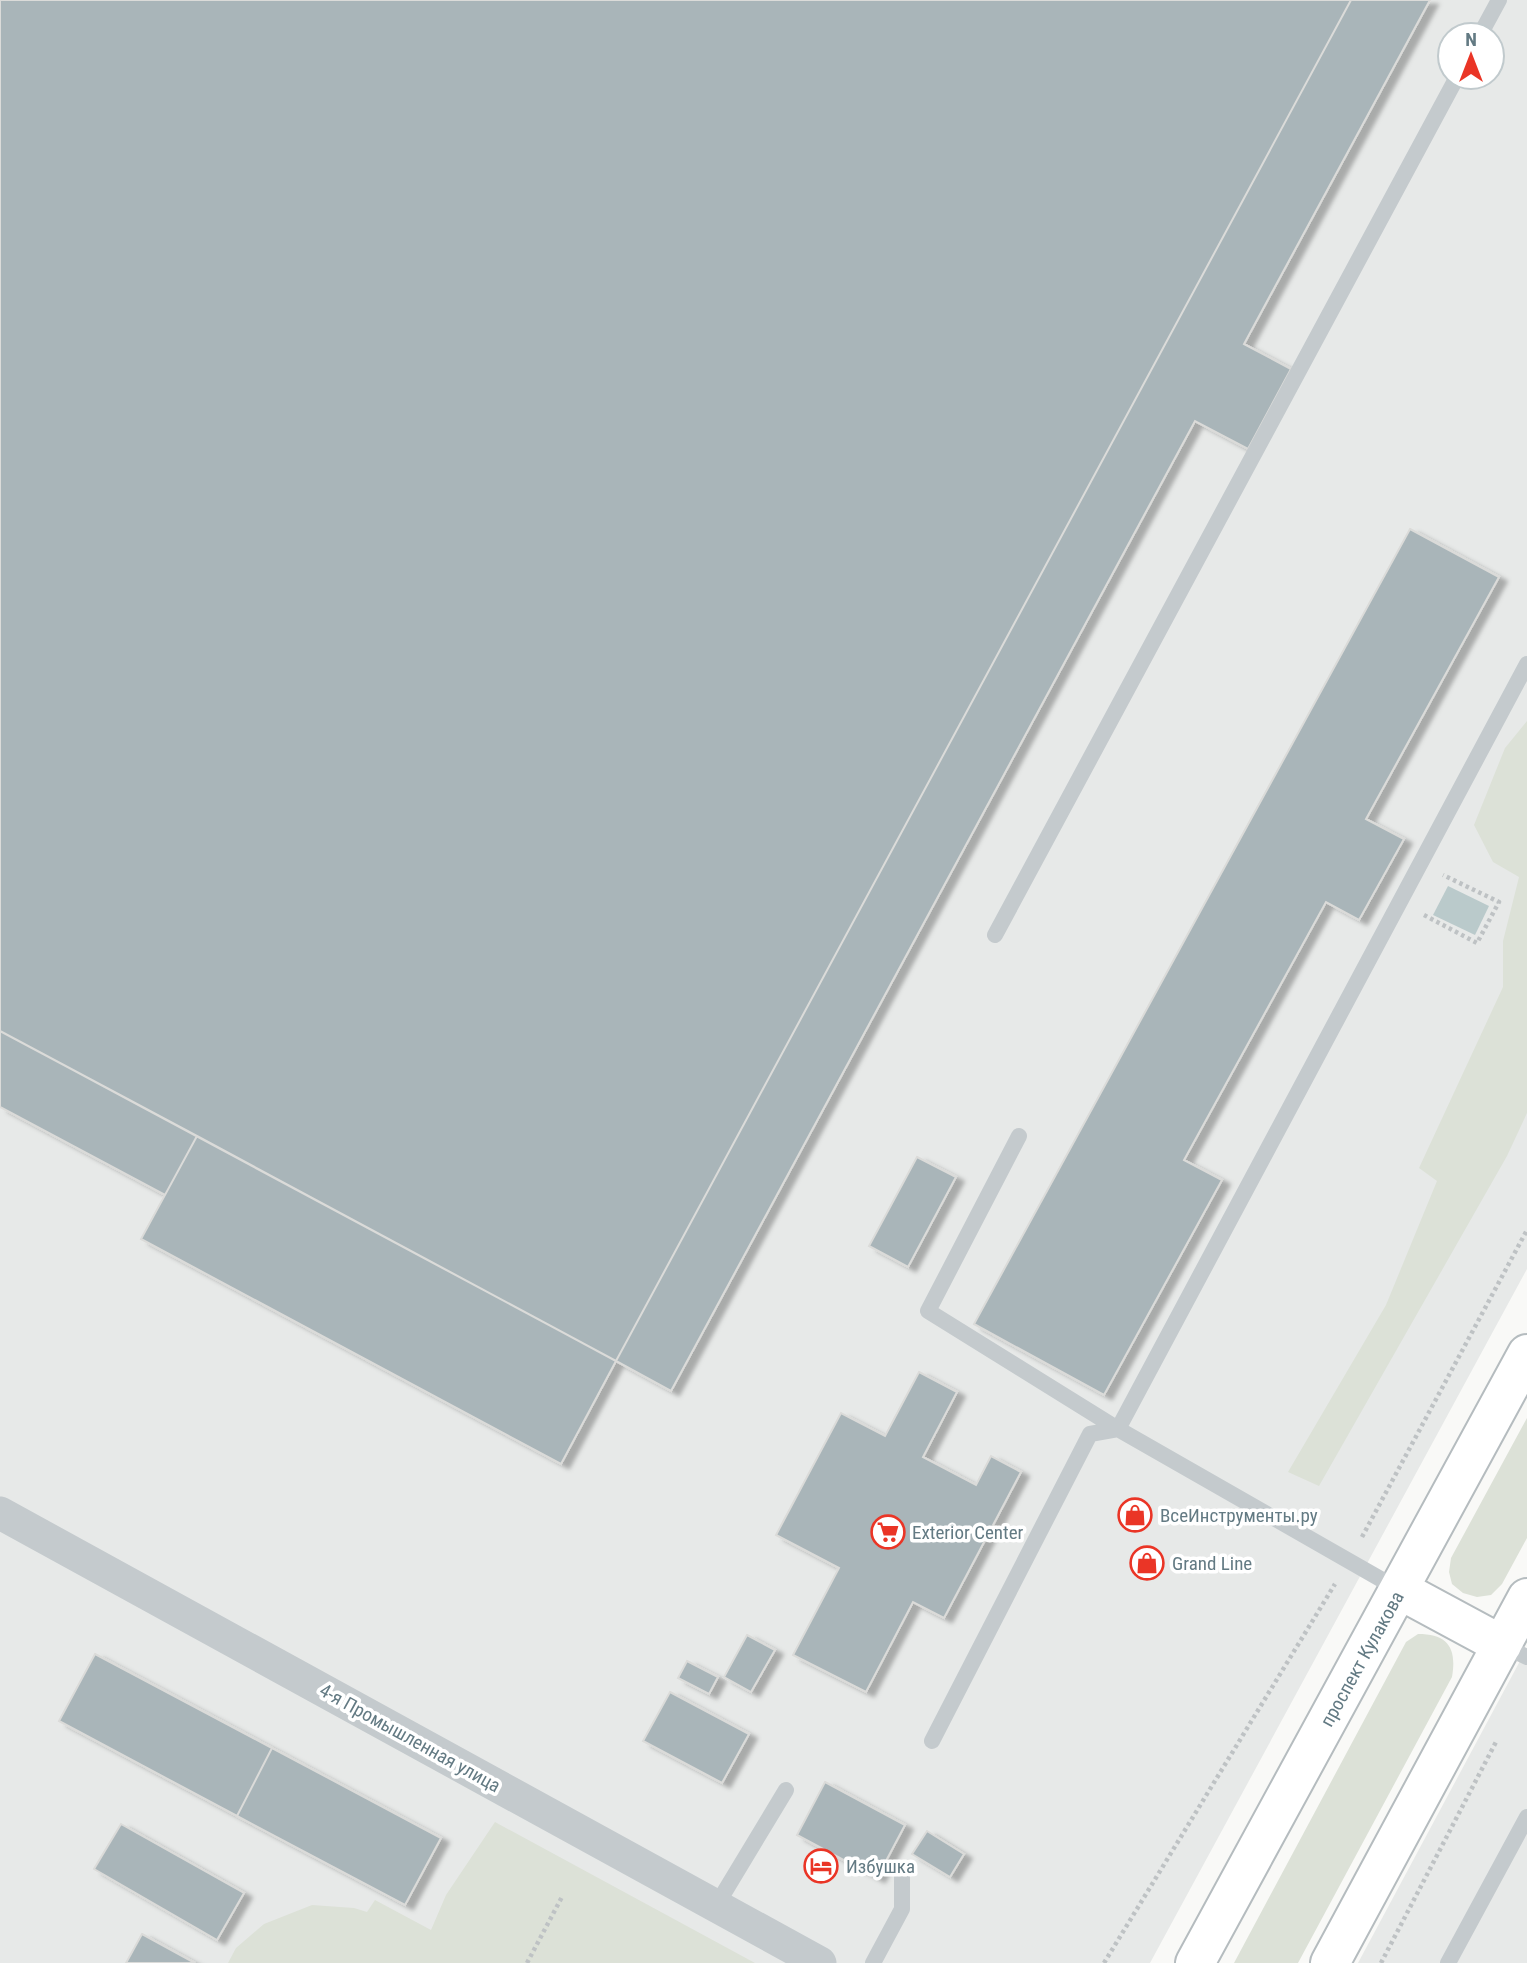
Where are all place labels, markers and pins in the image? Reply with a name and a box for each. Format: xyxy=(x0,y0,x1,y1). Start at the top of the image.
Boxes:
shop icon: ВсеИнструменты.ру xyxy=(1116,1496,1154,1534)
place label: ВсеИнструменты.ру xyxy=(1160,1504,1318,1527)
supermarket icon: Exterior Center xyxy=(869,1513,907,1551)
place label: Exterior Center xyxy=(912,1521,1024,1544)
shop icon: Grand Line xyxy=(1128,1544,1166,1582)
place label: Grand Line xyxy=(1172,1552,1252,1575)
hotel icon: Избушка xyxy=(802,1847,840,1885)
place label: Избушка xyxy=(846,1855,915,1878)

